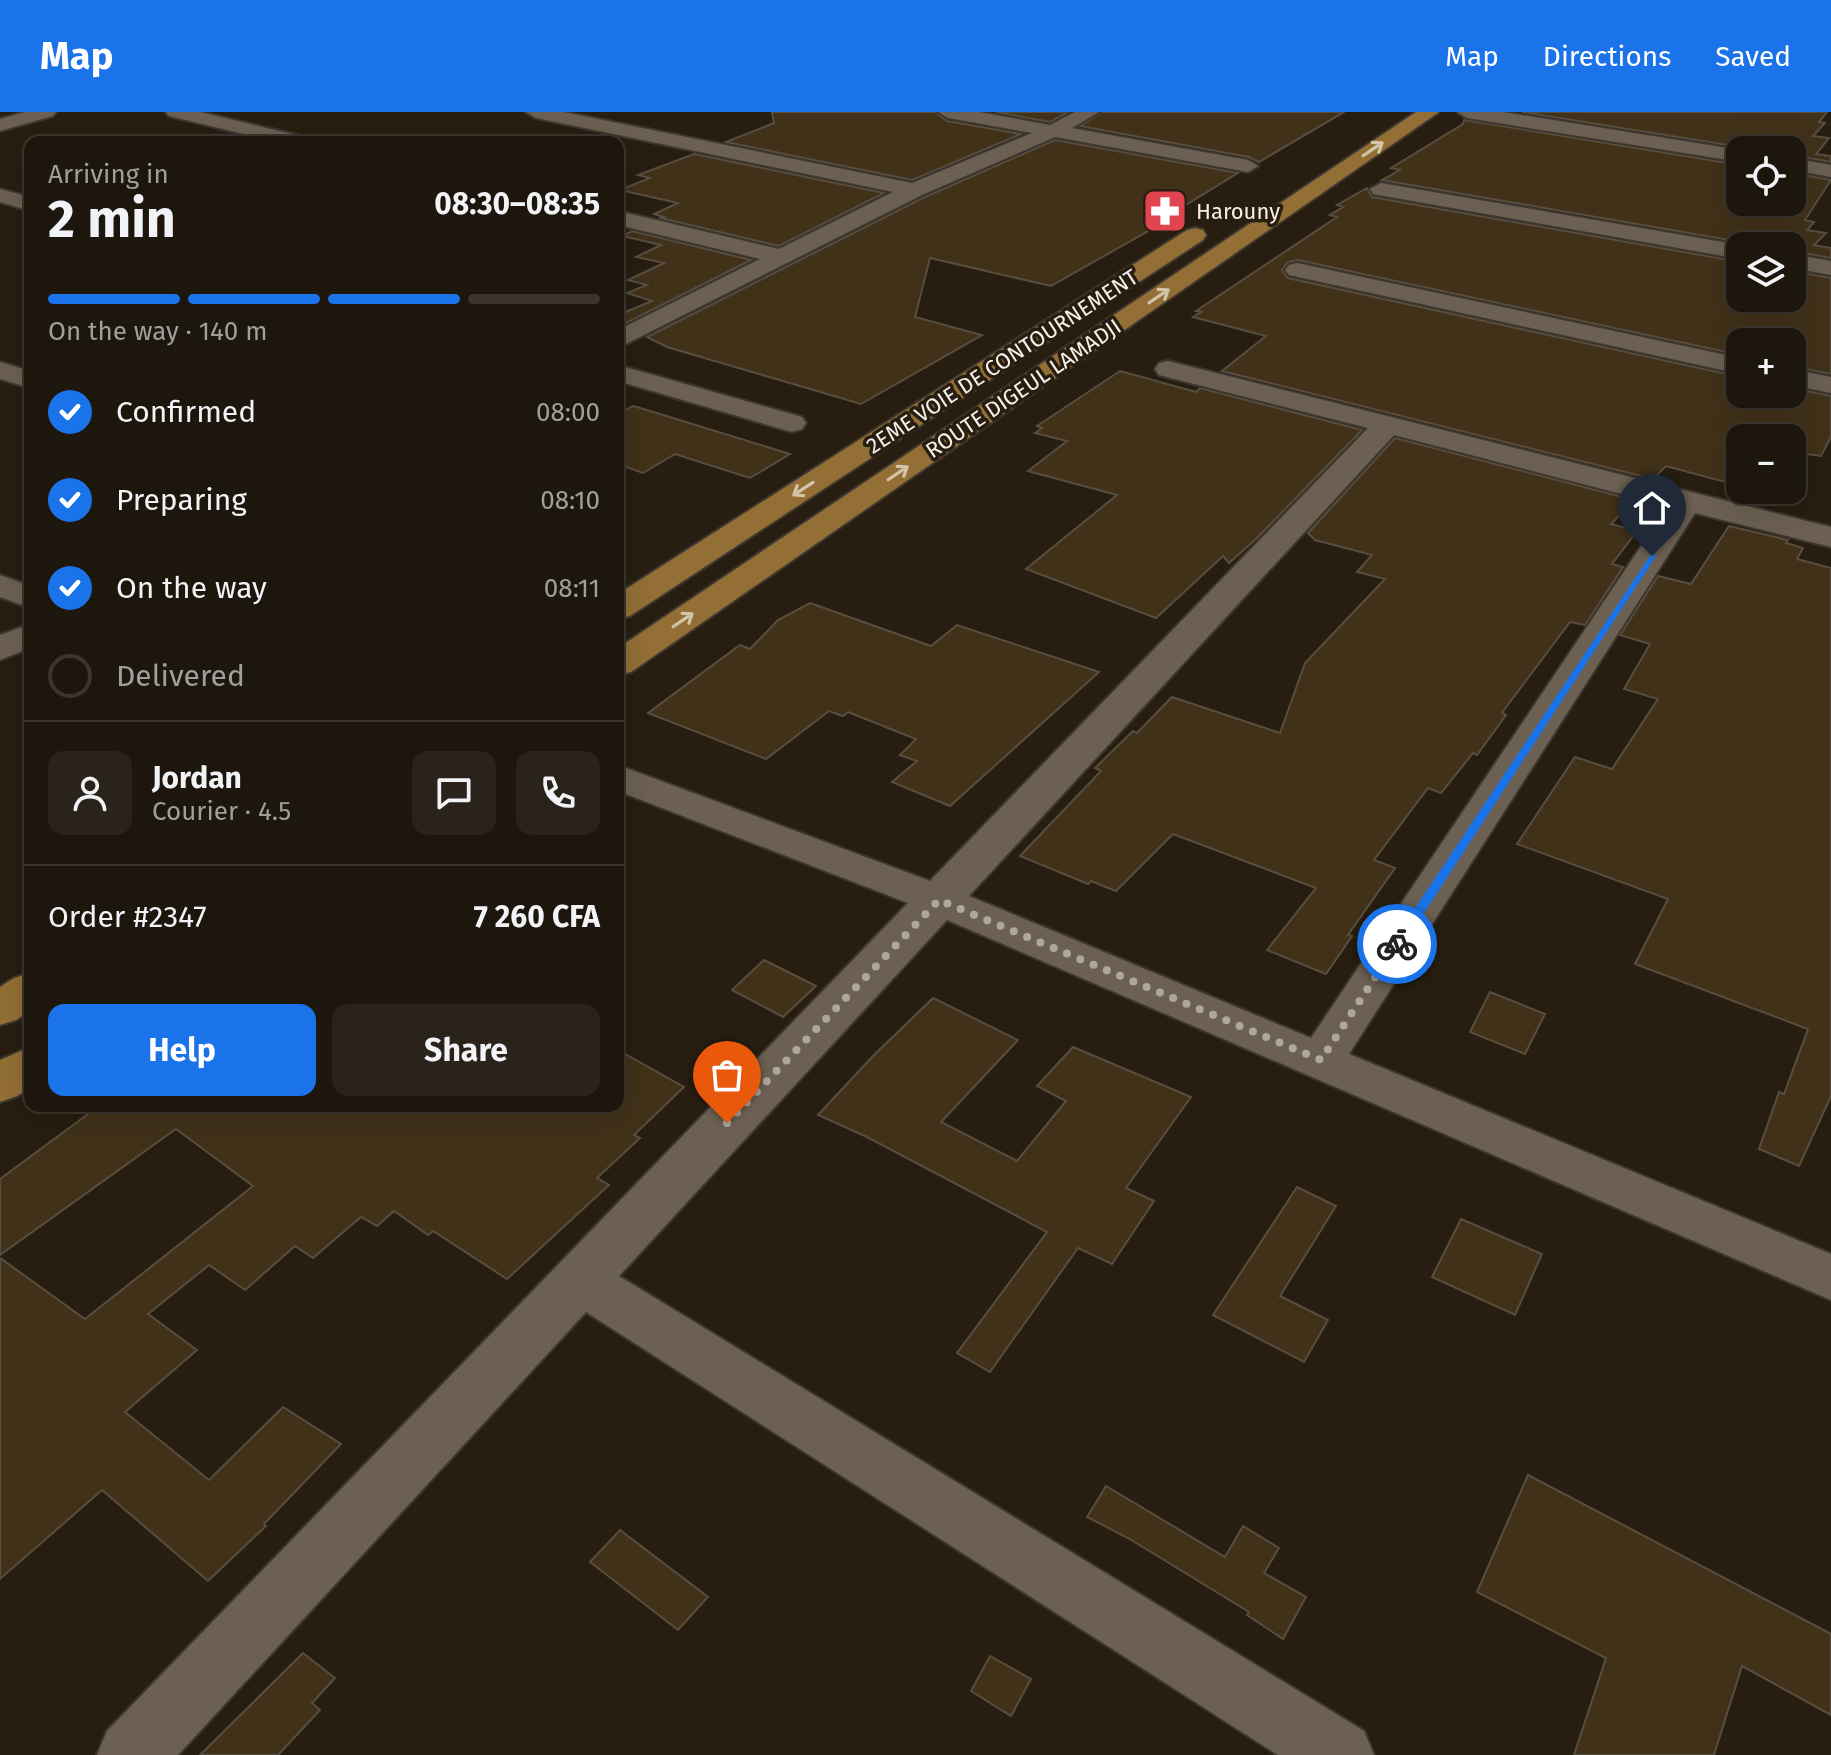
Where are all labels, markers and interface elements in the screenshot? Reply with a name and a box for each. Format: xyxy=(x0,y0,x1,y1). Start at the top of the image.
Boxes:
text: Map xyxy=(40,33,113,79)
text: Map xyxy=(1445,40,1499,73)
text: Directions xyxy=(1543,40,1671,73)
text: Saved xyxy=(1715,40,1791,73)
map controls xyxy=(1726,136,1806,504)
button: locate xyxy=(1726,136,1806,216)
one-way arrow xyxy=(1362,141,1384,157)
text: Arriving in xyxy=(48,159,169,190)
text: 08:30–08:35 xyxy=(434,186,600,222)
pharmacy icon: Harouny xyxy=(1141,187,1189,235)
text: 2 min xyxy=(48,188,176,251)
place label: Harouny xyxy=(1196,198,1280,225)
button: layers xyxy=(1726,232,1806,312)
street label: 2EME VOIE DE CONTOURNEMENT xyxy=(861,263,1144,459)
one-way arrow xyxy=(1147,288,1169,304)
street label: ROUTE DIGEUL LAMADJI xyxy=(920,313,1126,464)
text: On the way · 140 m xyxy=(48,316,267,347)
button: + xyxy=(1726,328,1806,408)
icon: check xyxy=(48,390,92,434)
text: Confirmed xyxy=(116,394,256,430)
text: 08:00 xyxy=(536,397,600,428)
button: − xyxy=(1726,424,1806,504)
one-way arrow xyxy=(886,465,908,482)
pin xyxy=(1618,474,1686,556)
icon: check xyxy=(48,478,92,522)
one-way arrow xyxy=(792,481,814,498)
text: Preparing xyxy=(116,482,247,518)
text: 08:10 xyxy=(540,485,600,516)
icon: home xyxy=(1630,486,1674,530)
icon: check xyxy=(48,566,92,610)
text: On the way xyxy=(116,570,267,606)
text: 08:11 xyxy=(544,573,600,604)
one-way arrow xyxy=(671,612,693,628)
text: Delivered xyxy=(116,658,245,694)
button: person xyxy=(48,751,132,835)
button: chat xyxy=(412,751,496,835)
button: phone xyxy=(516,751,600,835)
text: Jordan xyxy=(152,760,242,796)
text: Courier · 4.5 xyxy=(152,796,291,827)
text: Order #2347 xyxy=(48,899,207,935)
text: 7 260 CFA xyxy=(474,899,600,935)
courier xyxy=(1357,904,1437,984)
icon: bike xyxy=(1375,922,1419,966)
button: Help xyxy=(48,1004,316,1096)
button: Share xyxy=(332,1004,600,1096)
pin xyxy=(693,1041,761,1123)
icon: bag xyxy=(705,1053,749,1097)

